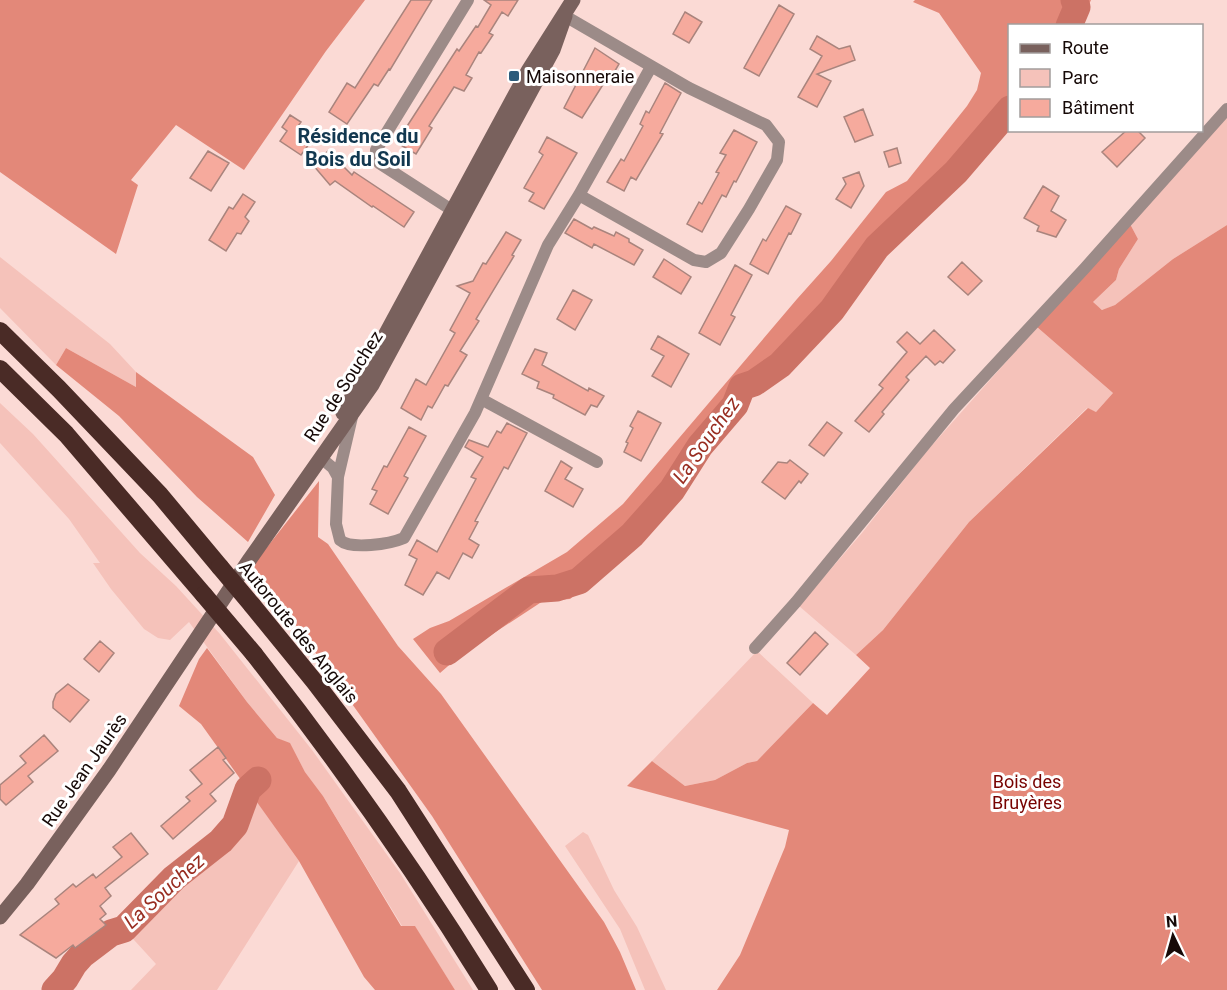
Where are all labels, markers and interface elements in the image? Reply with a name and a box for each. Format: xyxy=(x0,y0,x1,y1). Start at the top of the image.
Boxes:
legend xyxy=(1008,24,1203,132)
text: Route xyxy=(1062,37,1109,58)
place label: Maisonneraie xyxy=(526,66,634,87)
text: Parc xyxy=(1062,67,1098,88)
marker: Maisonneraie xyxy=(507,69,521,83)
text: Bâtiment xyxy=(1062,97,1135,118)
district label: Résidence du Bois du Soil xyxy=(297,124,419,171)
street label: Rue de Souchez xyxy=(299,327,387,445)
water label: La Souchez xyxy=(668,392,745,488)
street label: Autoroute des Anglais xyxy=(235,557,363,707)
street label: Rue Jean Jaurès xyxy=(37,709,131,831)
park label: Bois des Bruyères xyxy=(992,771,1062,813)
water label: La Souchez xyxy=(119,848,209,933)
north arrow xyxy=(1143,906,1203,966)
text: N xyxy=(1165,912,1178,932)

